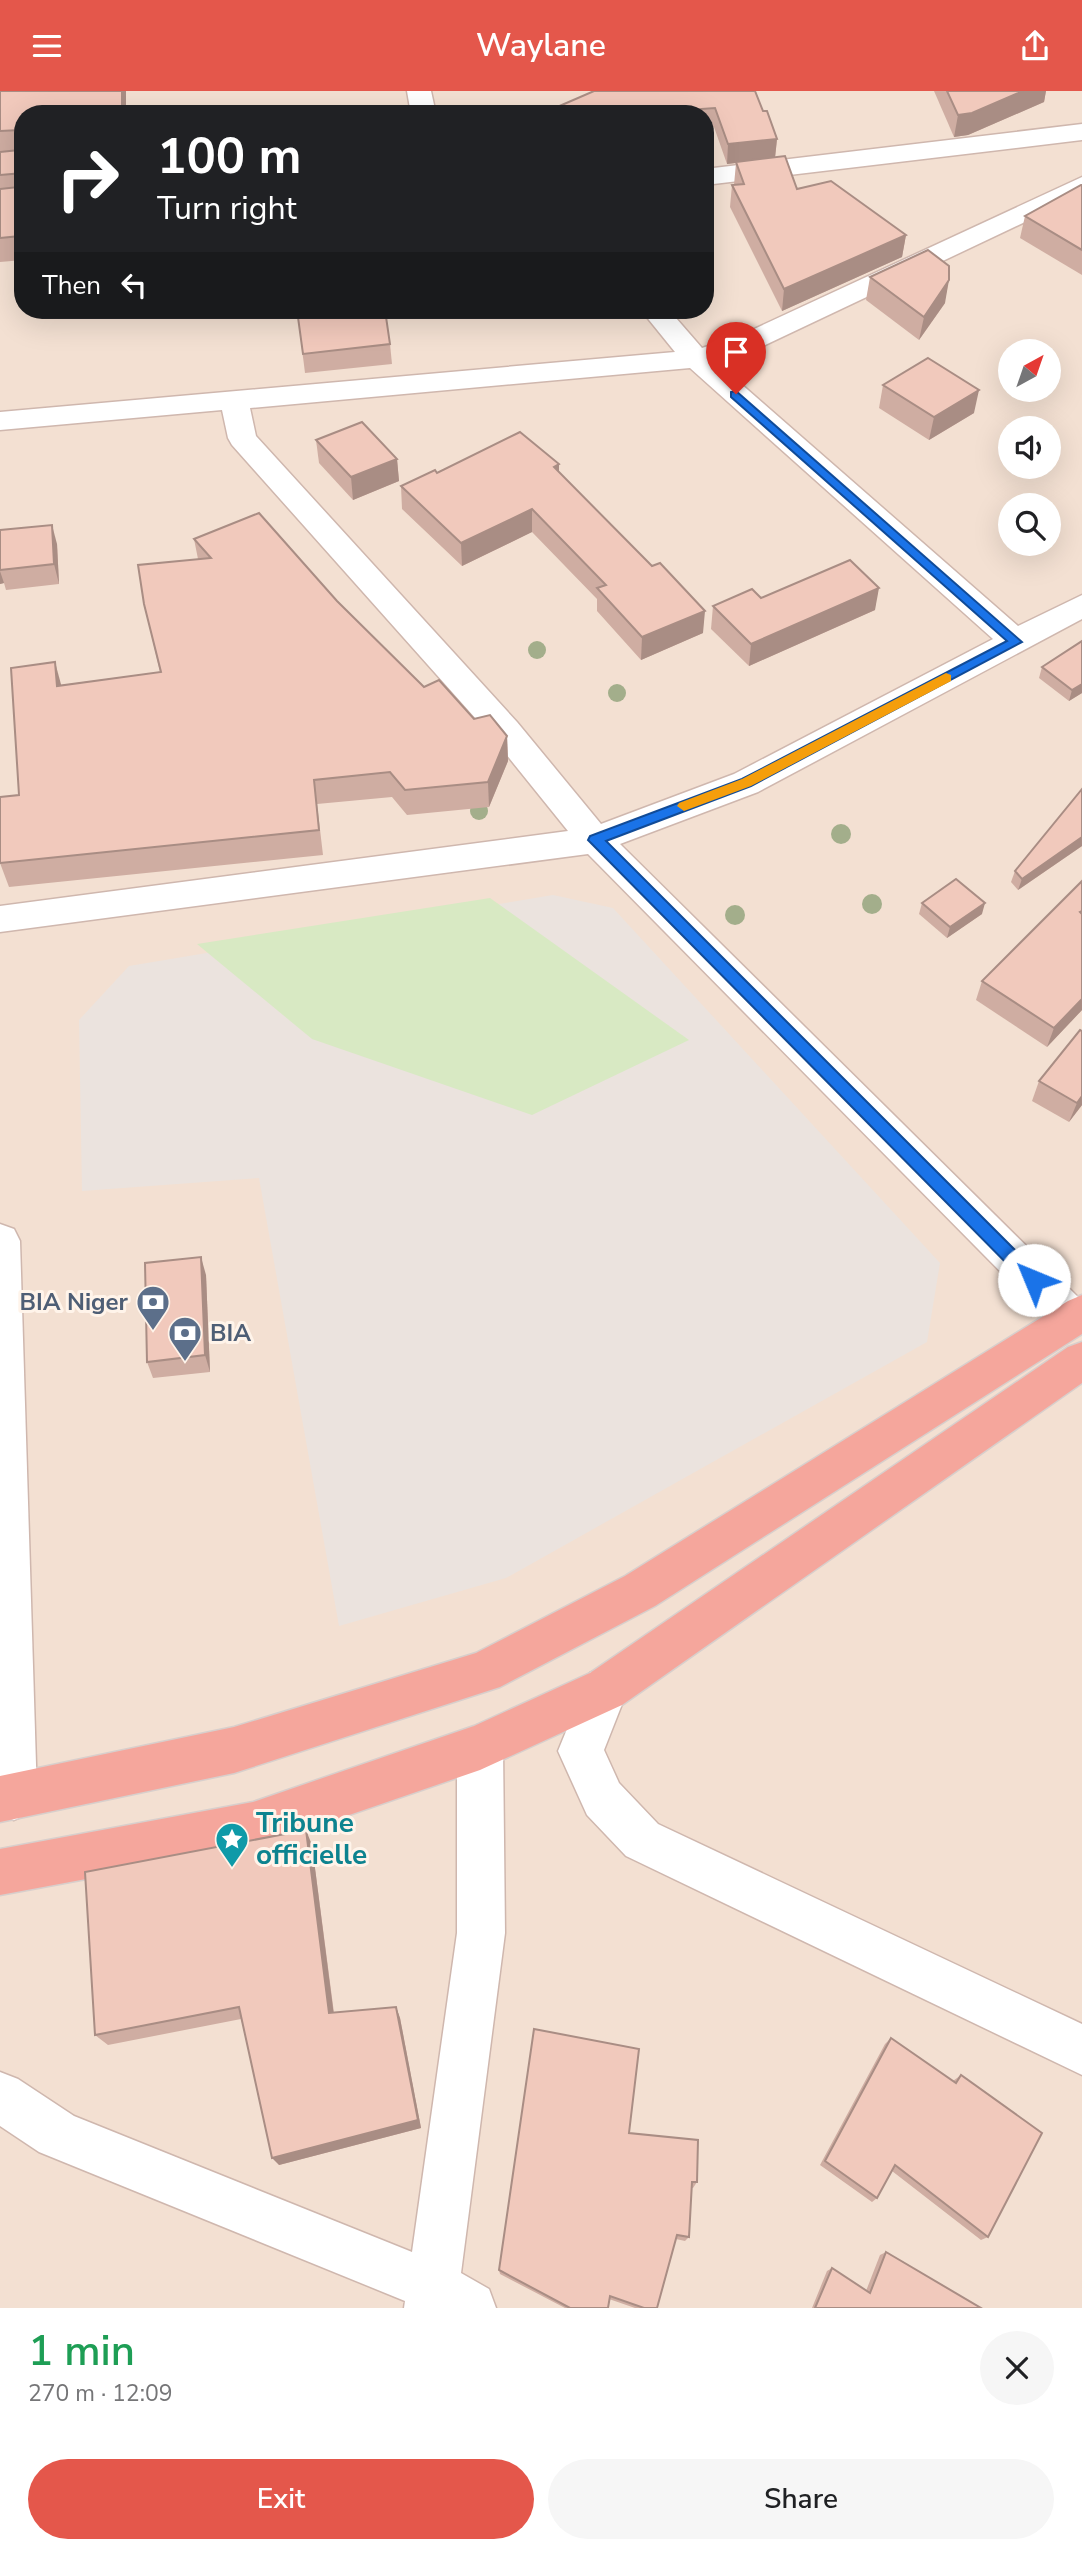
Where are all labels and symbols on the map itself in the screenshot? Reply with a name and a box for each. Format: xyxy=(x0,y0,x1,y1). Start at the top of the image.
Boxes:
pin xyxy=(706,322,766,394)
north arrow xyxy=(998,339,1060,403)
position arrow xyxy=(997,1243,1071,1317)
bank icon: BIA Niger xyxy=(134,1283,172,1332)
place label: BIA Niger xyxy=(19,1286,129,1318)
bank icon: BIA xyxy=(166,1314,204,1363)
place label: BIA xyxy=(210,1317,251,1349)
place label: Tribune officielle xyxy=(256,1804,367,1874)
place icon: Tribune officielle xyxy=(213,1820,251,1869)

